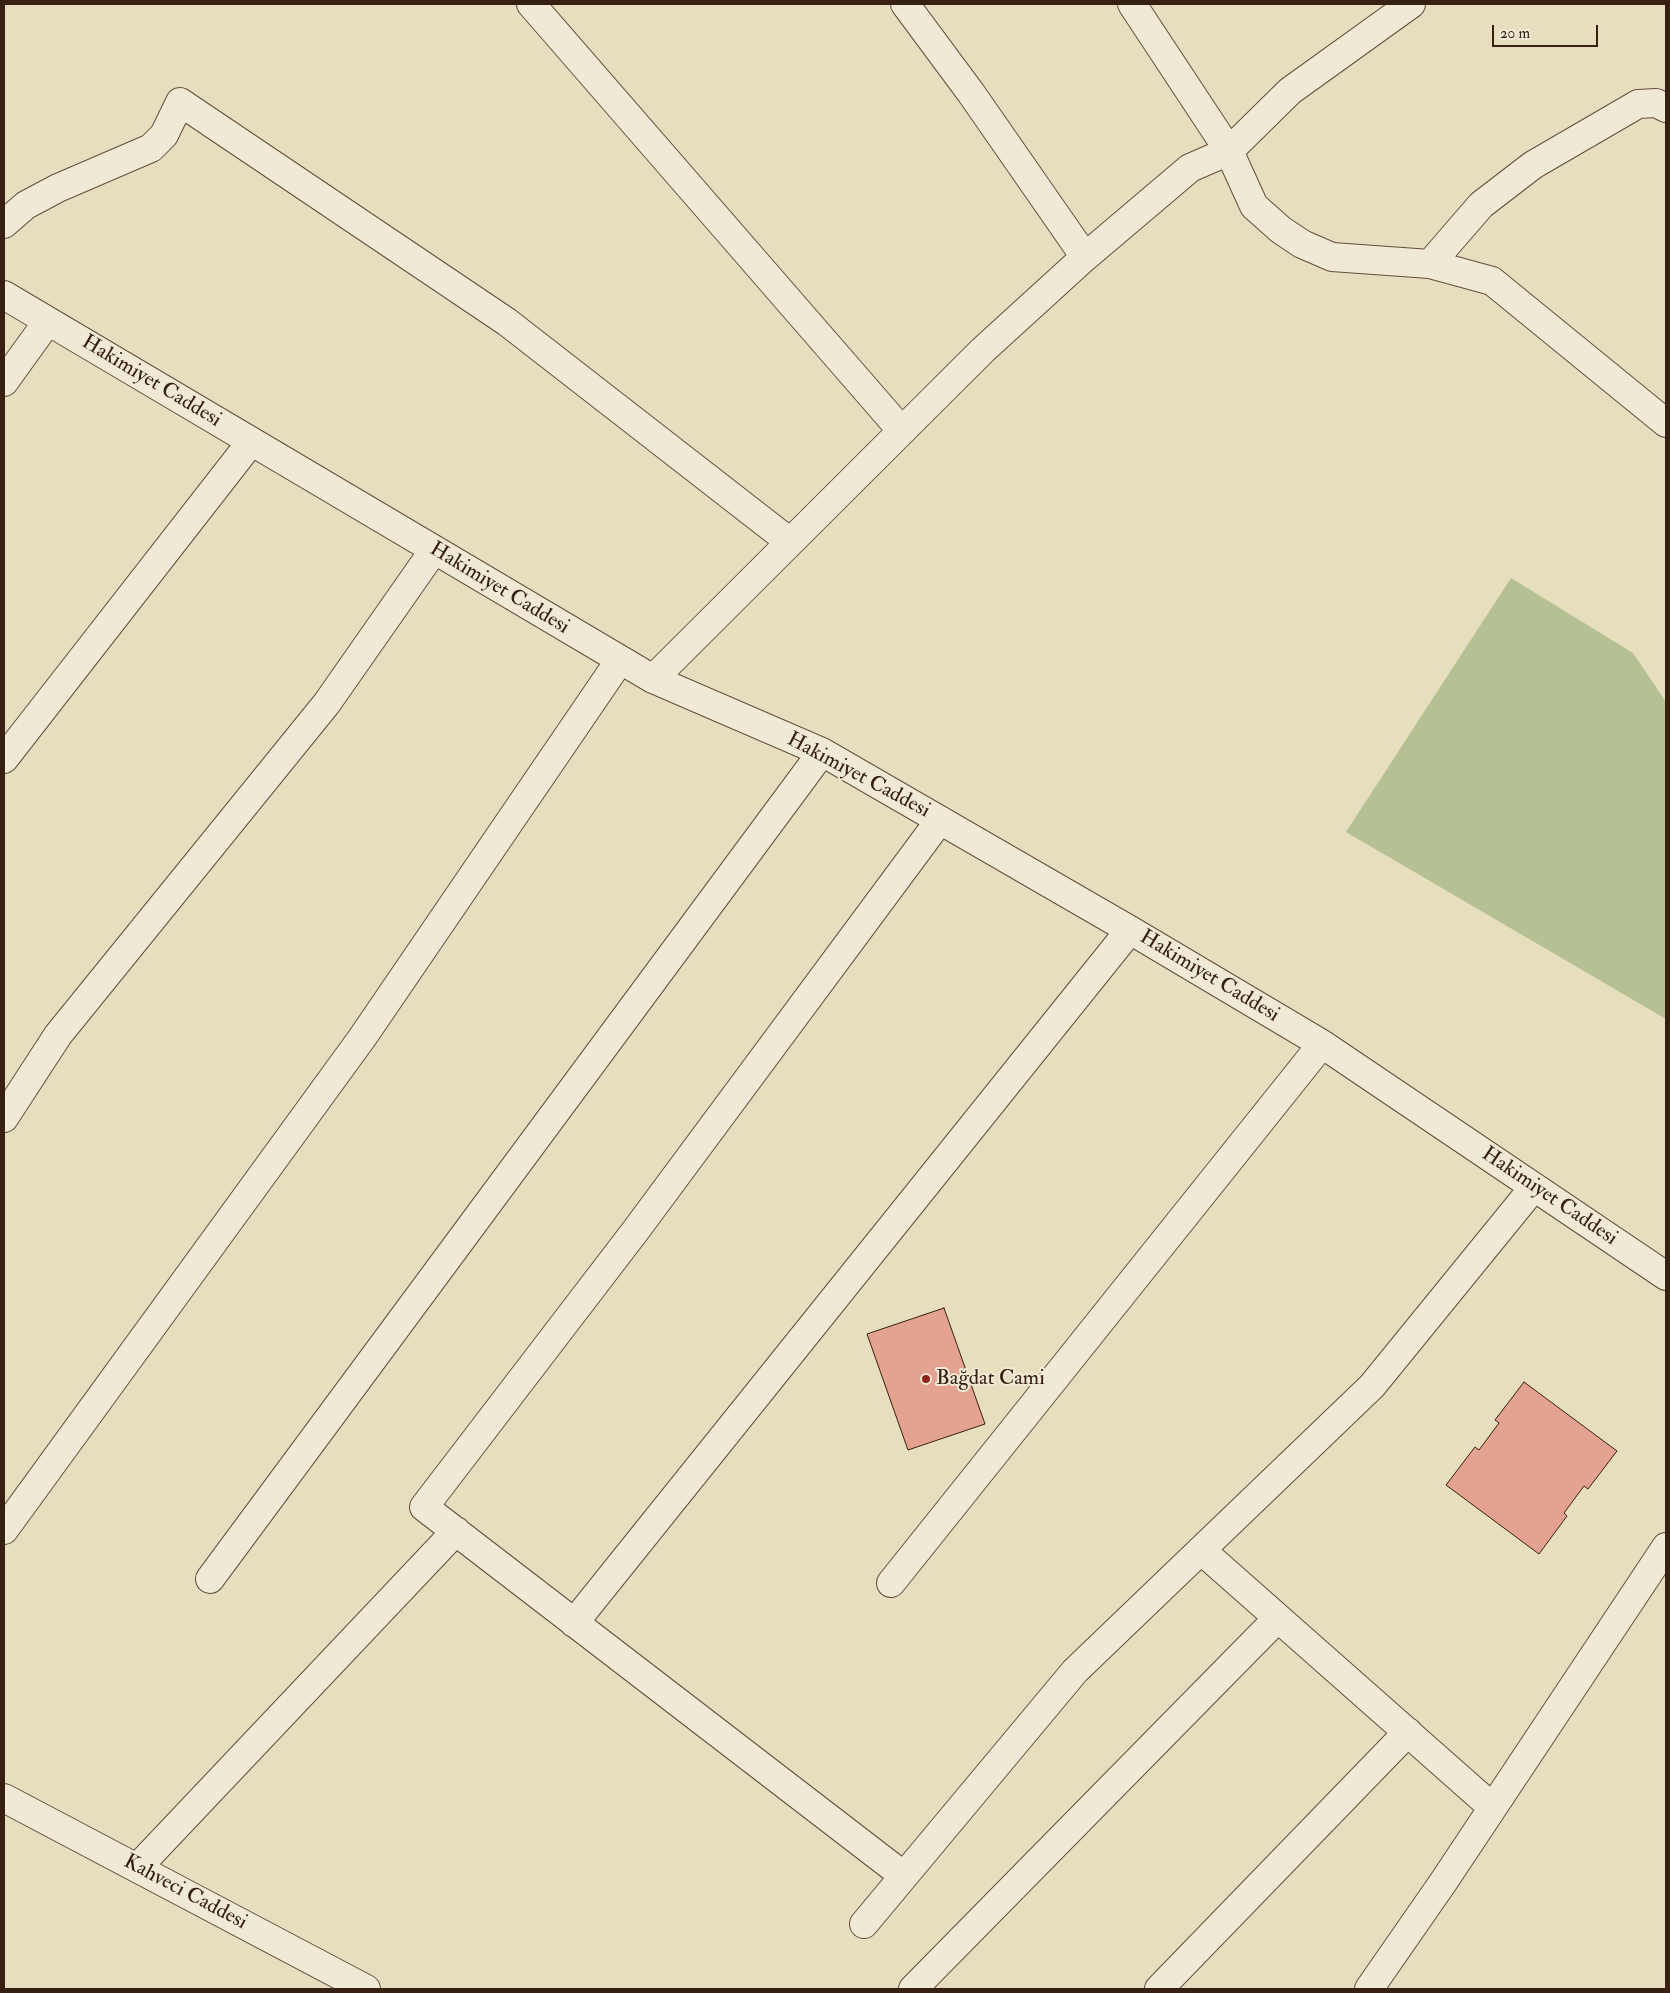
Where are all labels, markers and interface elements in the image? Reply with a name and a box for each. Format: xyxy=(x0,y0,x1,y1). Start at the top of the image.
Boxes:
scale bar xyxy=(1495,15,1601,47)
text: 20 m xyxy=(1500,24,1530,43)
street label: Hakimiyet Caddesi xyxy=(77,330,225,434)
street label: Hakimiyet Caddesi xyxy=(425,537,573,641)
street label: Hakimiyet Caddesi xyxy=(782,728,934,824)
street label: Hakimiyet Caddesi xyxy=(1135,925,1283,1029)
street label: Hakimiyet Caddesi xyxy=(1476,1142,1622,1252)
place label: Bağdat Cami xyxy=(936,1366,1045,1392)
marker: Bağdat Cami xyxy=(920,1373,932,1385)
street label: Kahveci Caddesi xyxy=(119,1850,251,1936)

